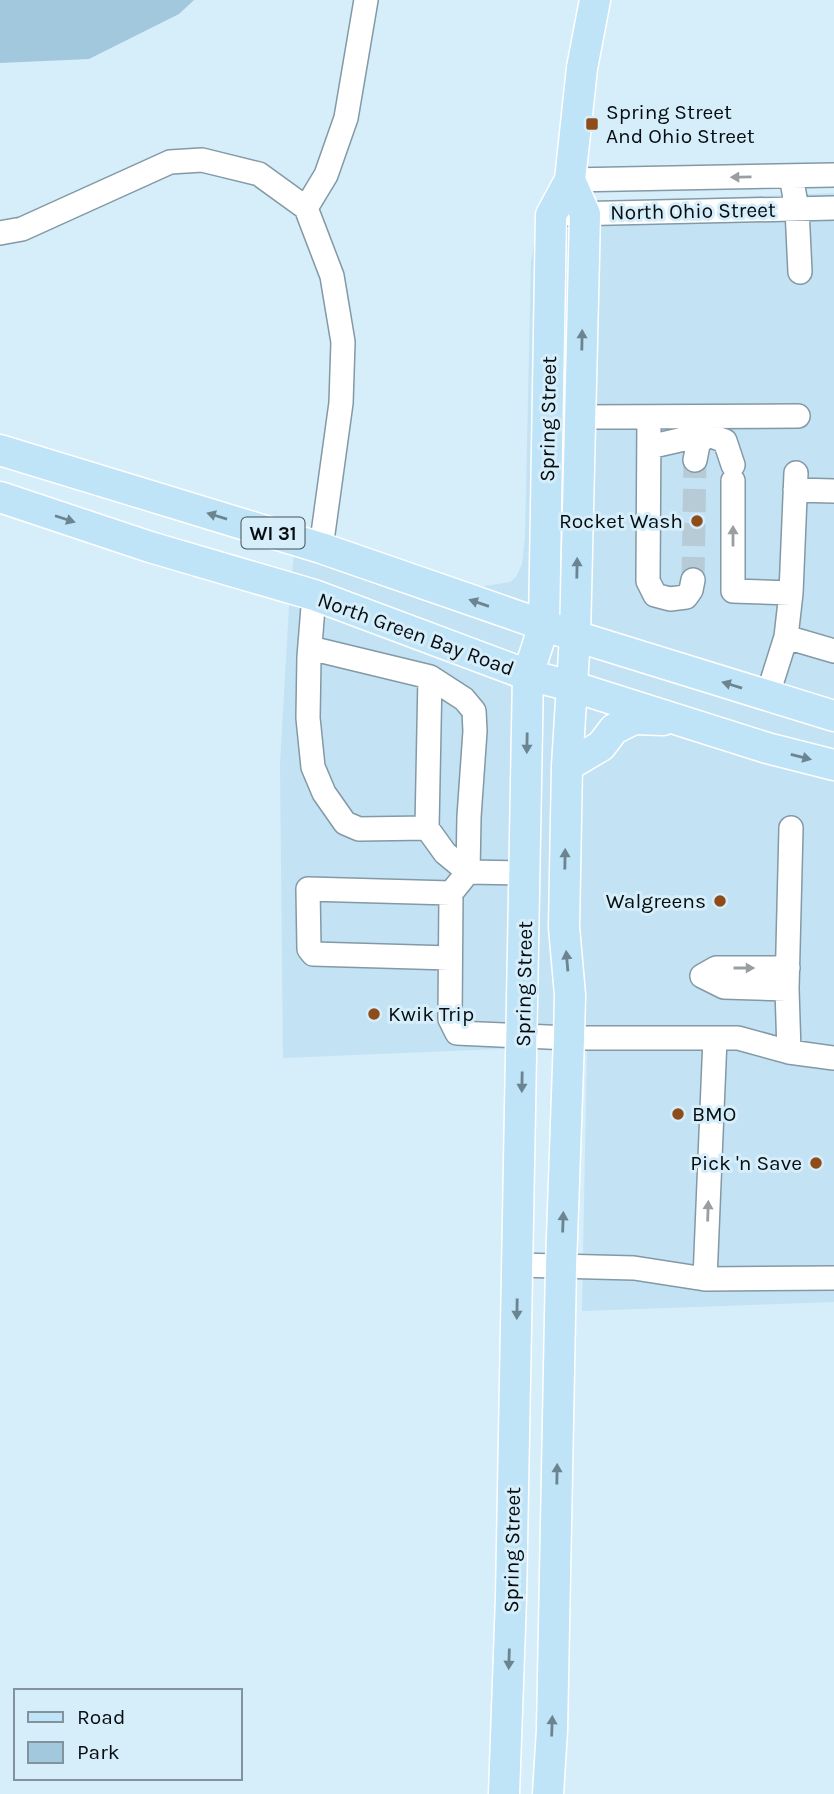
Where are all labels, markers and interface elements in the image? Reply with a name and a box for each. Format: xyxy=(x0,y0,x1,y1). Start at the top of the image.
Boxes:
place label: Spring Street And Ohio Street xyxy=(606,100,755,148)
marker: Spring Street And Ohio Street xyxy=(584,116,600,132)
one-way arrow xyxy=(730,171,752,182)
street label: North Ohio Street xyxy=(610,198,776,224)
one-way arrow xyxy=(576,329,588,351)
street label: Spring Street xyxy=(535,356,561,482)
place label: Rocket Wash xyxy=(559,509,683,533)
one-way arrow xyxy=(206,511,227,521)
marker: Rocket Wash xyxy=(689,513,705,529)
one-way arrow xyxy=(54,514,75,524)
road number: WI 31 xyxy=(242,518,304,548)
one-way arrow xyxy=(727,525,739,547)
one-way arrow xyxy=(571,557,582,579)
street label: North Green Bay Road xyxy=(315,587,517,681)
one-way arrow xyxy=(469,597,490,608)
one-way arrow xyxy=(721,680,742,690)
one-way arrow xyxy=(521,732,533,754)
one-way arrow xyxy=(790,752,812,763)
one-way arrow xyxy=(559,848,571,870)
place label: Walgreens xyxy=(606,889,706,913)
marker: Walgreens xyxy=(712,893,728,909)
street label: Spring Street xyxy=(511,921,537,1047)
one-way arrow xyxy=(561,950,572,972)
one-way arrow xyxy=(733,962,755,974)
place label: Kwik Trip xyxy=(388,1002,474,1026)
marker: Kwik Trip xyxy=(366,1006,382,1022)
one-way arrow xyxy=(516,1071,527,1093)
place label: BMO xyxy=(692,1102,736,1126)
marker: BMO xyxy=(670,1106,686,1122)
place label: Pick 'n Save xyxy=(690,1151,802,1175)
marker: Pick 'n Save xyxy=(808,1155,824,1171)
one-way arrow xyxy=(703,1200,714,1222)
one-way arrow xyxy=(557,1211,568,1233)
one-way arrow xyxy=(511,1298,523,1320)
one-way arrow xyxy=(551,1463,563,1485)
street label: Spring Street xyxy=(499,1487,525,1613)
one-way arrow xyxy=(503,1648,515,1670)
legend xyxy=(14,1689,242,1780)
text: Road xyxy=(77,1705,125,1729)
one-way arrow xyxy=(546,1715,557,1737)
text: Park xyxy=(77,1740,120,1764)

